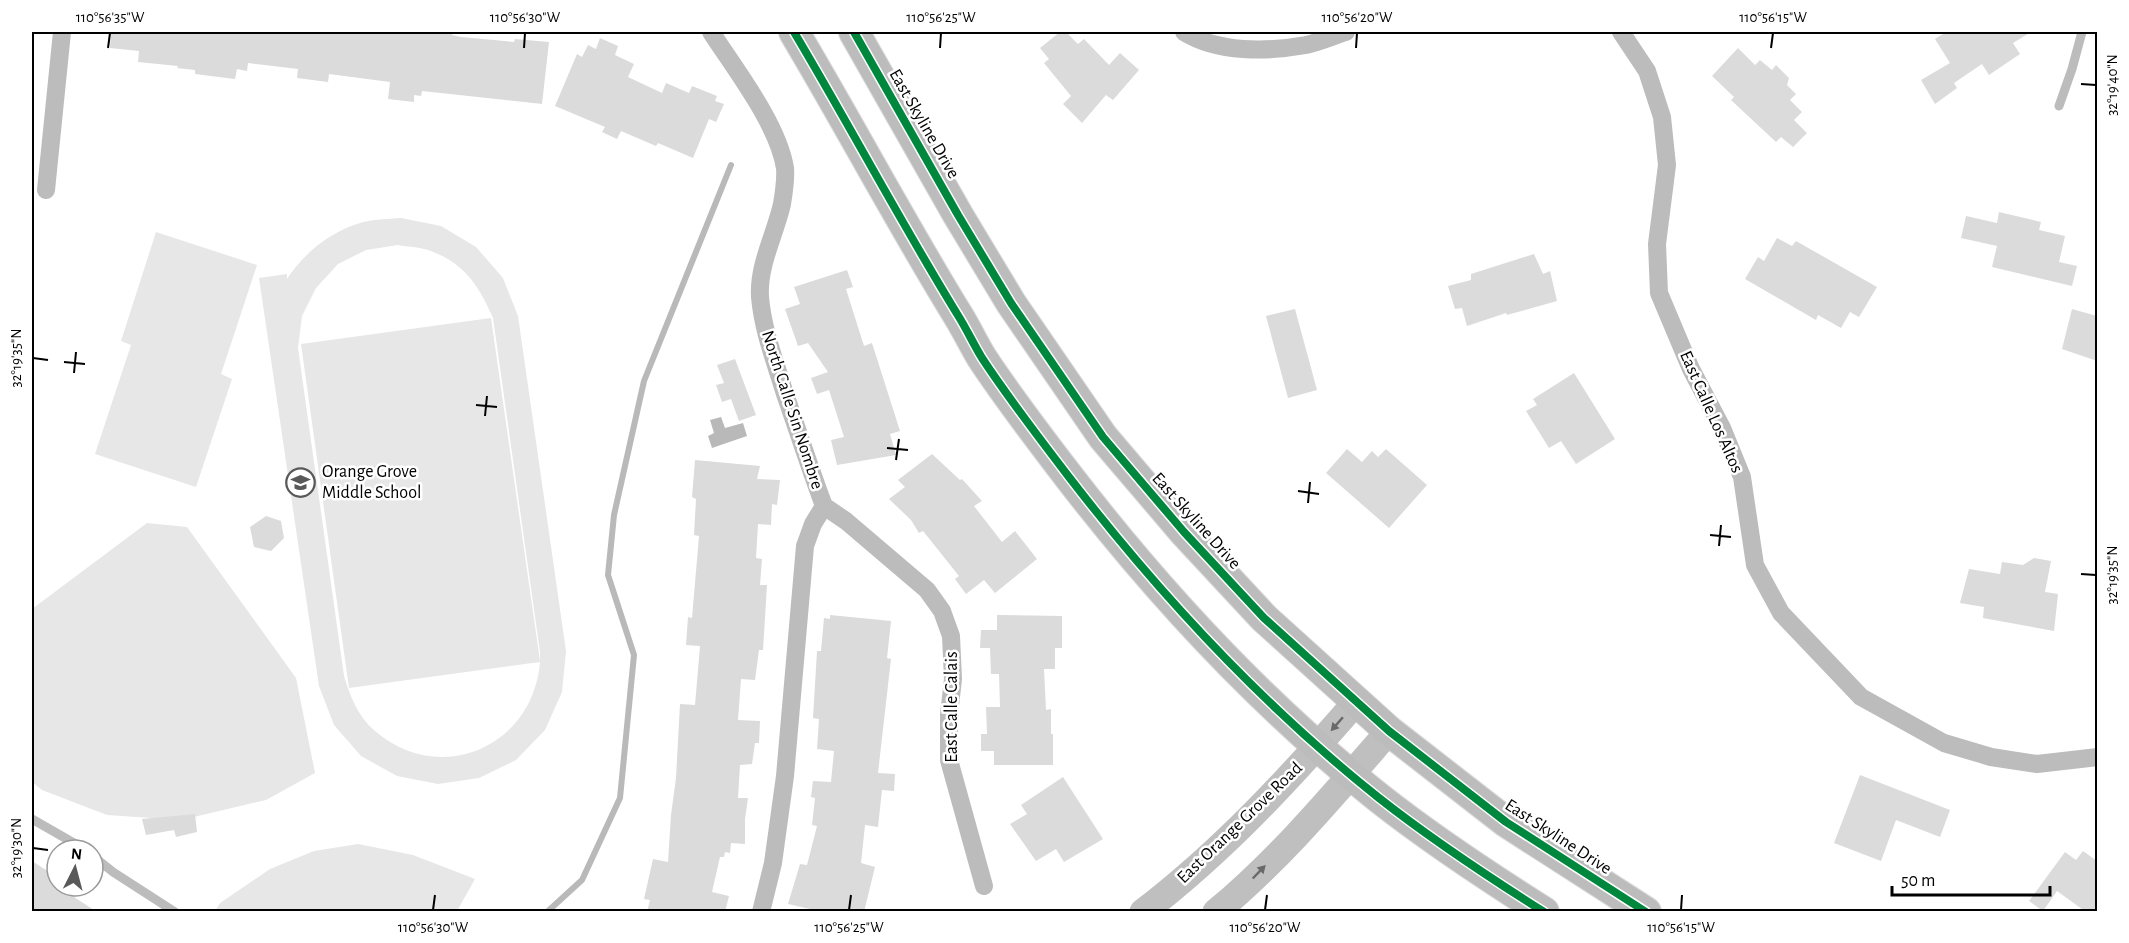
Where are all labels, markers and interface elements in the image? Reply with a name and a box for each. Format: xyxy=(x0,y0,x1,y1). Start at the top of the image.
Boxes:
text: 110°56'35"W xyxy=(76,10,145,25)
text: 110°56'30"W xyxy=(490,10,561,25)
text: 110°56'25"W xyxy=(906,10,976,25)
text: 110°56'20"W xyxy=(1322,10,1393,25)
text: 110°56'15"W xyxy=(1739,10,1807,25)
text: 32°19'40"N xyxy=(2105,54,2120,116)
street label: East Skyline Drive xyxy=(885,66,963,182)
street label: North Calle Sin Nombre xyxy=(758,328,826,492)
text: 32°19'35"N xyxy=(9,329,24,388)
street label: East Calle Los Altos xyxy=(1676,348,1746,476)
place label: Orange Grove Middle School xyxy=(322,463,421,502)
school or university icon: Orange Grove Middle School xyxy=(285,466,317,498)
street label: East Skyline Drive xyxy=(1148,469,1244,573)
text: 32°19'35"N xyxy=(2105,546,2120,605)
street label: East Calle Calais xyxy=(943,651,961,763)
one-way arrow xyxy=(1331,716,1344,731)
street label: East Orange Grove Road xyxy=(1174,759,1306,887)
street label: East Skyline Drive xyxy=(1502,796,1614,878)
text: 32°19'30"N xyxy=(9,818,24,878)
north arrow xyxy=(45,838,105,898)
text: N xyxy=(70,846,83,863)
scale bar xyxy=(1892,859,2050,897)
one-way arrow xyxy=(1251,866,1265,880)
text: 50 m xyxy=(1901,872,1935,890)
text: 110°56'30"W xyxy=(398,920,469,935)
text: 110°56'25"W xyxy=(814,920,884,935)
text: 110°56'20"W xyxy=(1230,920,1301,935)
text: 110°56'15"W xyxy=(1647,920,1715,935)

